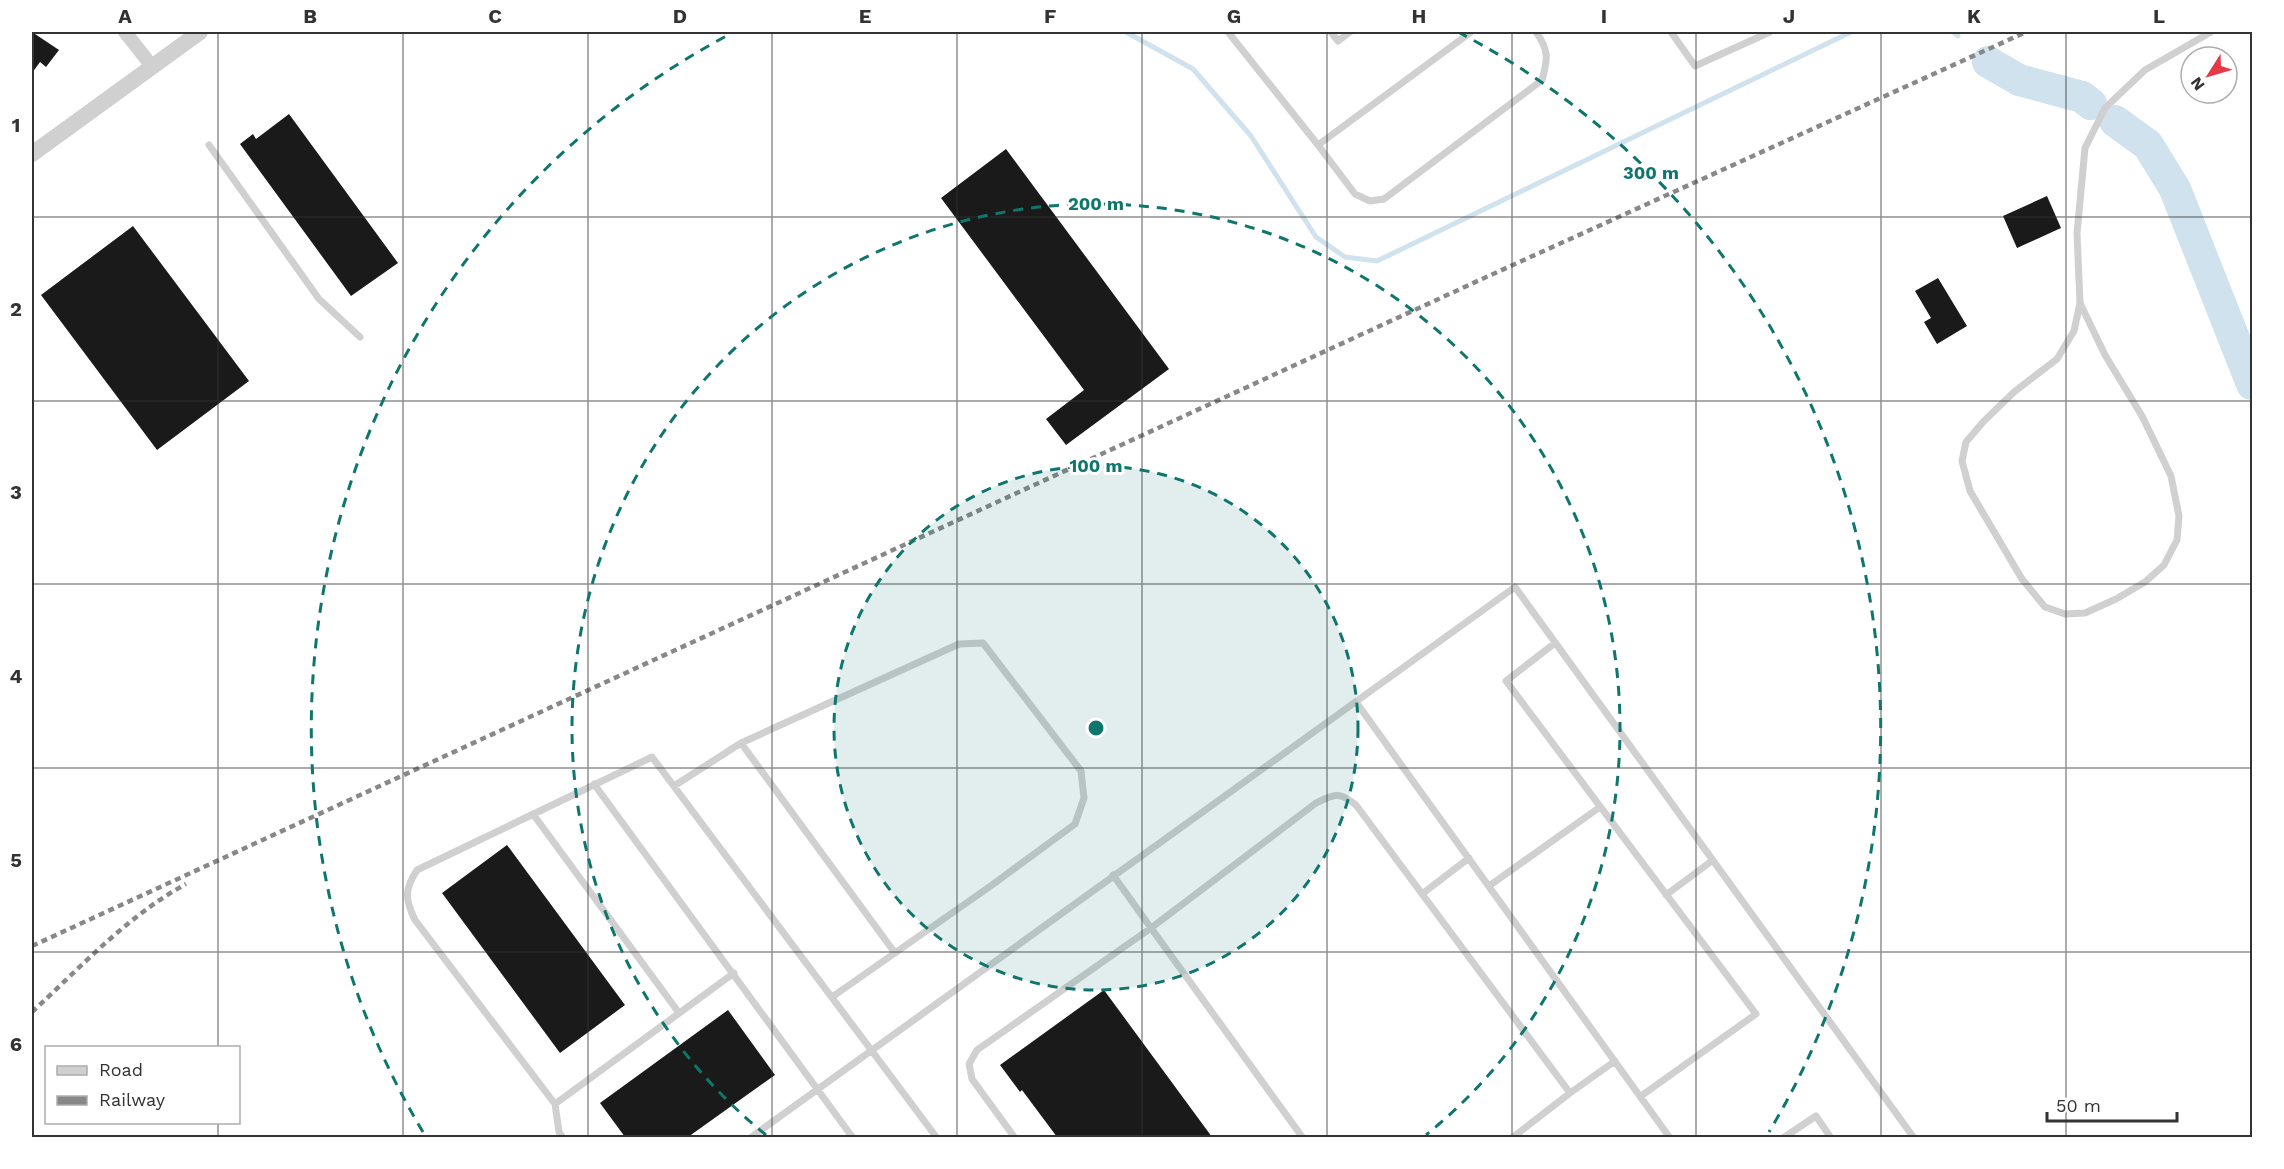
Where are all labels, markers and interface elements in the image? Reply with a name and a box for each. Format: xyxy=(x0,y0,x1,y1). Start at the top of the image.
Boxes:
text: A xyxy=(118,4,132,28)
text: B xyxy=(303,4,317,28)
text: C xyxy=(488,4,502,28)
text: D xyxy=(673,4,687,28)
text: E xyxy=(859,4,871,28)
text: F xyxy=(1044,4,1056,28)
text: G xyxy=(1227,4,1241,28)
text: H xyxy=(1412,4,1426,28)
text: I xyxy=(1601,4,1607,28)
text: J xyxy=(1783,4,1795,28)
text: K xyxy=(1967,4,1981,28)
text: L xyxy=(2153,4,2165,28)
north arrow xyxy=(2179,45,2239,105)
text: N xyxy=(2186,73,2209,94)
text: 1 xyxy=(12,113,20,137)
text: 300 m xyxy=(1623,162,1679,183)
text: 200 m xyxy=(1068,193,1124,214)
text: 2 xyxy=(10,297,22,321)
text: 100 m xyxy=(1069,455,1123,476)
text: 3 xyxy=(10,480,22,504)
text: 4 xyxy=(10,664,23,688)
centre of rings xyxy=(1086,718,1106,738)
text: 5 xyxy=(10,848,22,872)
text: 6 xyxy=(10,1032,22,1056)
legend xyxy=(45,1046,240,1124)
text: Road xyxy=(99,1059,143,1080)
scale bar xyxy=(2047,1085,2178,1123)
text: Railway xyxy=(99,1089,166,1110)
text: 50 m xyxy=(2056,1095,2101,1116)

